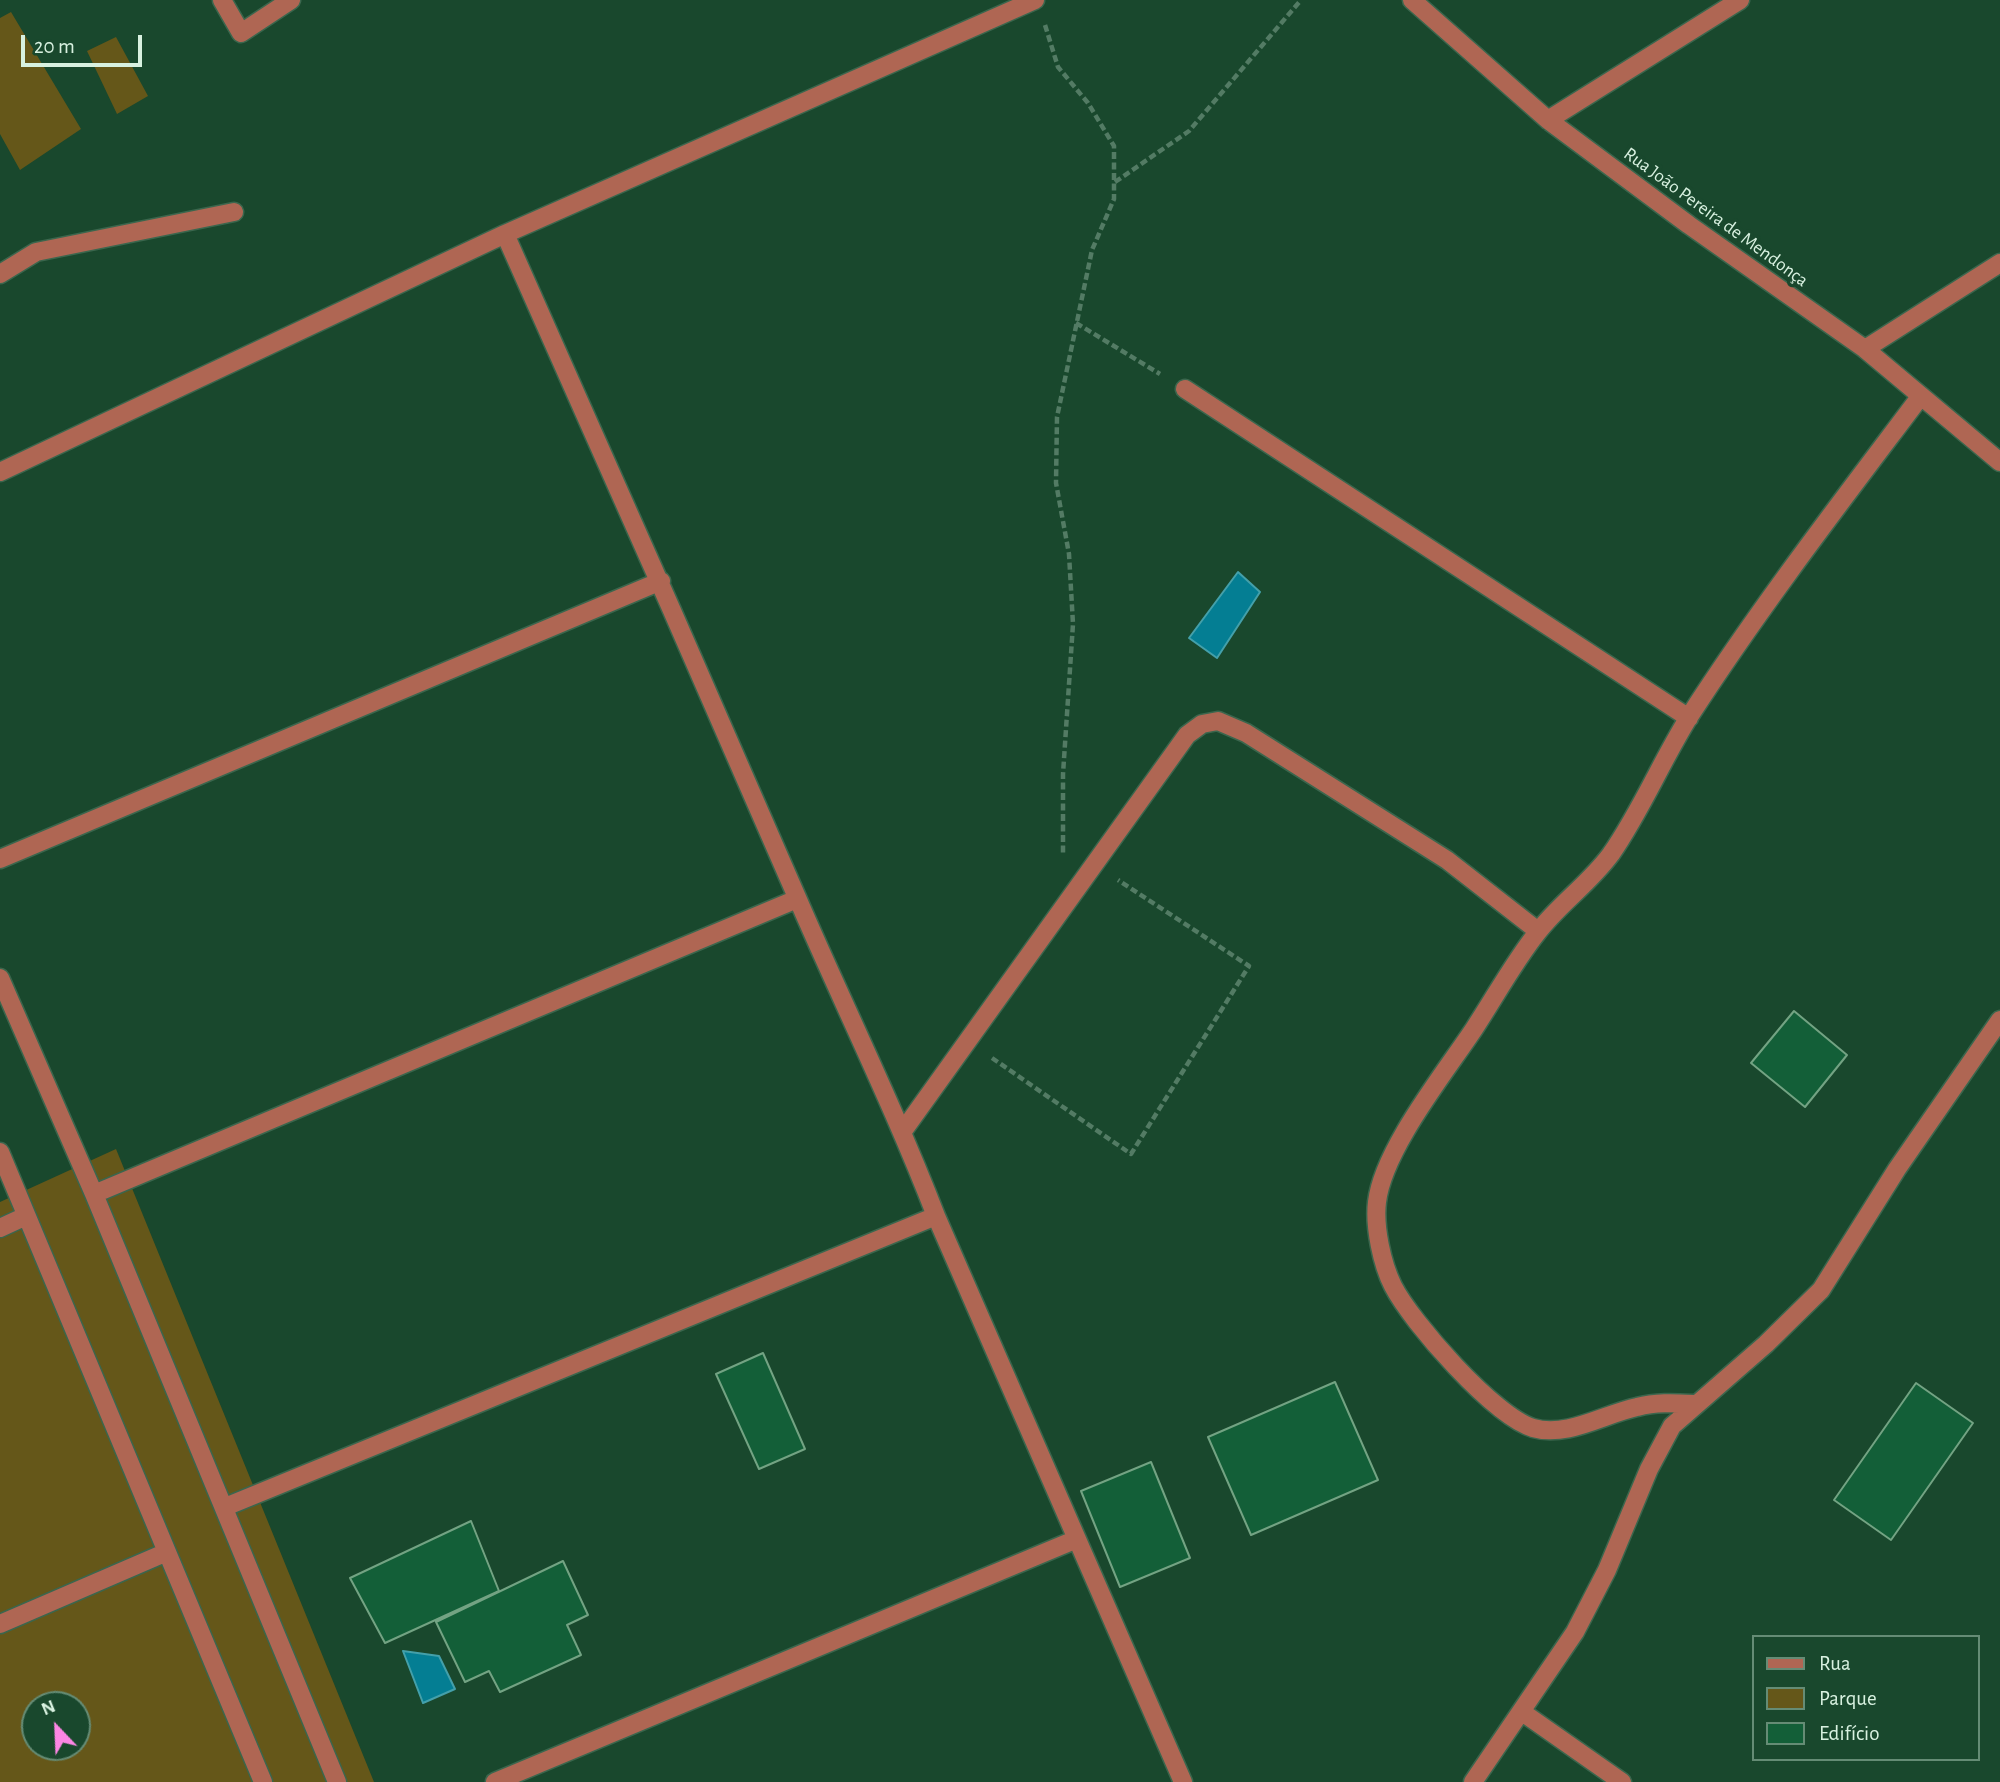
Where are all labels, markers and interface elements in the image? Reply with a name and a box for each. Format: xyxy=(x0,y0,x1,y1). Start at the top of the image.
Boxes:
scale bar xyxy=(24,21,145,65)
text: 20 m xyxy=(34,36,75,57)
street label: Rua João Pereira de Mendonça xyxy=(1619,142,1813,292)
legend xyxy=(1752,1635,1979,1761)
text: Rua xyxy=(1819,1653,1851,1674)
text: Parque xyxy=(1819,1688,1877,1709)
north arrow xyxy=(21,1691,91,1761)
text: N xyxy=(39,1697,58,1719)
text: Edifício xyxy=(1819,1723,1879,1744)

